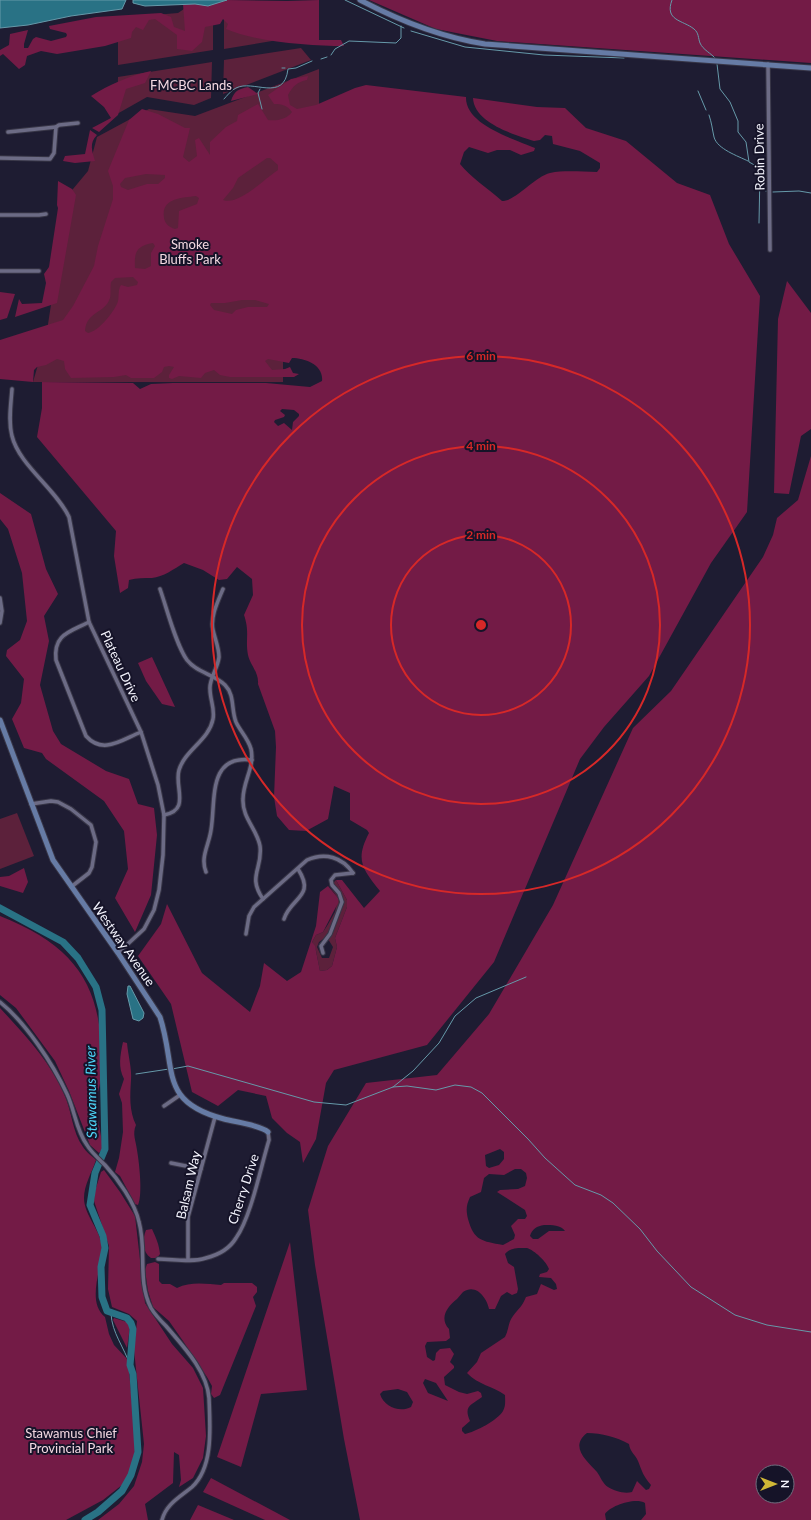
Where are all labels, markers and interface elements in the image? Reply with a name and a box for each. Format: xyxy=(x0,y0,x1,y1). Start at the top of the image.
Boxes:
park label: FMCBC Lands xyxy=(150,77,232,93)
street label: Robin Drive xyxy=(750,123,768,191)
park label: Smoke Bluffs Park xyxy=(159,236,221,267)
text: 6 min xyxy=(466,348,496,363)
text: 4 min xyxy=(466,438,496,453)
text: 2 min xyxy=(466,527,496,542)
centre of rings xyxy=(474,618,488,632)
street label: Plateau Drive xyxy=(98,628,145,704)
street label: Westway Avenue xyxy=(89,899,159,989)
water label: Stawamus River xyxy=(81,1045,100,1138)
street label: Balsam Way xyxy=(172,1149,204,1221)
street label: Cherry Drive xyxy=(224,1152,262,1226)
park label: Stawamus Chief Provincial Park xyxy=(25,1425,117,1456)
north arrow xyxy=(755,1464,795,1504)
text: N xyxy=(779,1480,792,1488)

